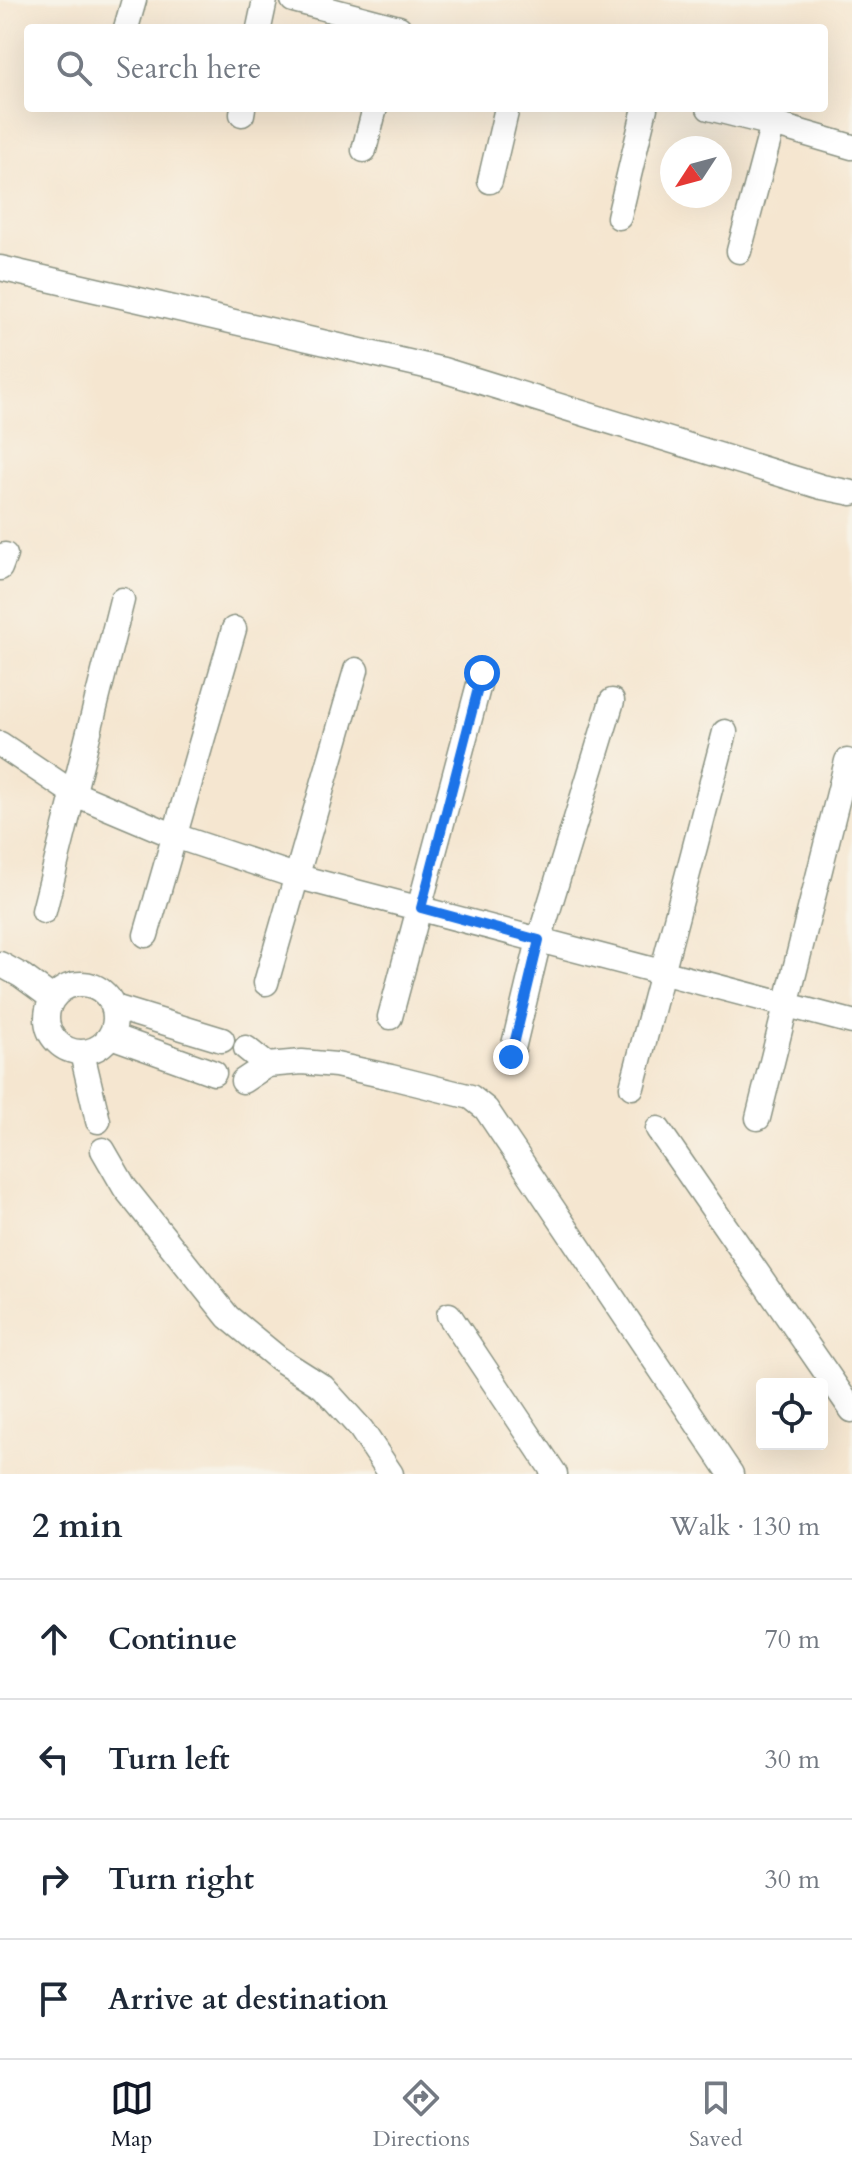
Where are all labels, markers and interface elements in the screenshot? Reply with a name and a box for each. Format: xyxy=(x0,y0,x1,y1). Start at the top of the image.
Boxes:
search box xyxy=(24,24,828,112)
icon: search xyxy=(52,46,96,90)
text: Search here xyxy=(116,48,261,89)
north arrow xyxy=(660,136,732,208)
route start xyxy=(464,655,500,691)
route end xyxy=(493,1039,529,1075)
map controls xyxy=(756,1378,828,1450)
button: locate xyxy=(756,1378,828,1450)
text: 2 min xyxy=(32,1503,123,1549)
text: Walk · 130 m xyxy=(670,1509,820,1544)
icon: ahead xyxy=(32,1617,76,1661)
text: Continue xyxy=(108,1619,237,1660)
text: 70 m xyxy=(764,1622,820,1657)
icon: left xyxy=(32,1737,76,1781)
text: Turn left xyxy=(108,1739,230,1780)
text: 30 m xyxy=(764,1742,820,1777)
icon: right xyxy=(32,1857,76,1901)
text: Turn right xyxy=(108,1859,254,1900)
text: 30 m xyxy=(764,1862,820,1897)
icon: arrive xyxy=(32,1977,76,2021)
text: Arrive at destination xyxy=(108,1979,388,2020)
tab: Map xyxy=(110,2076,154,2154)
tab: Directions xyxy=(373,2076,470,2154)
tab: Saved xyxy=(689,2076,742,2154)

